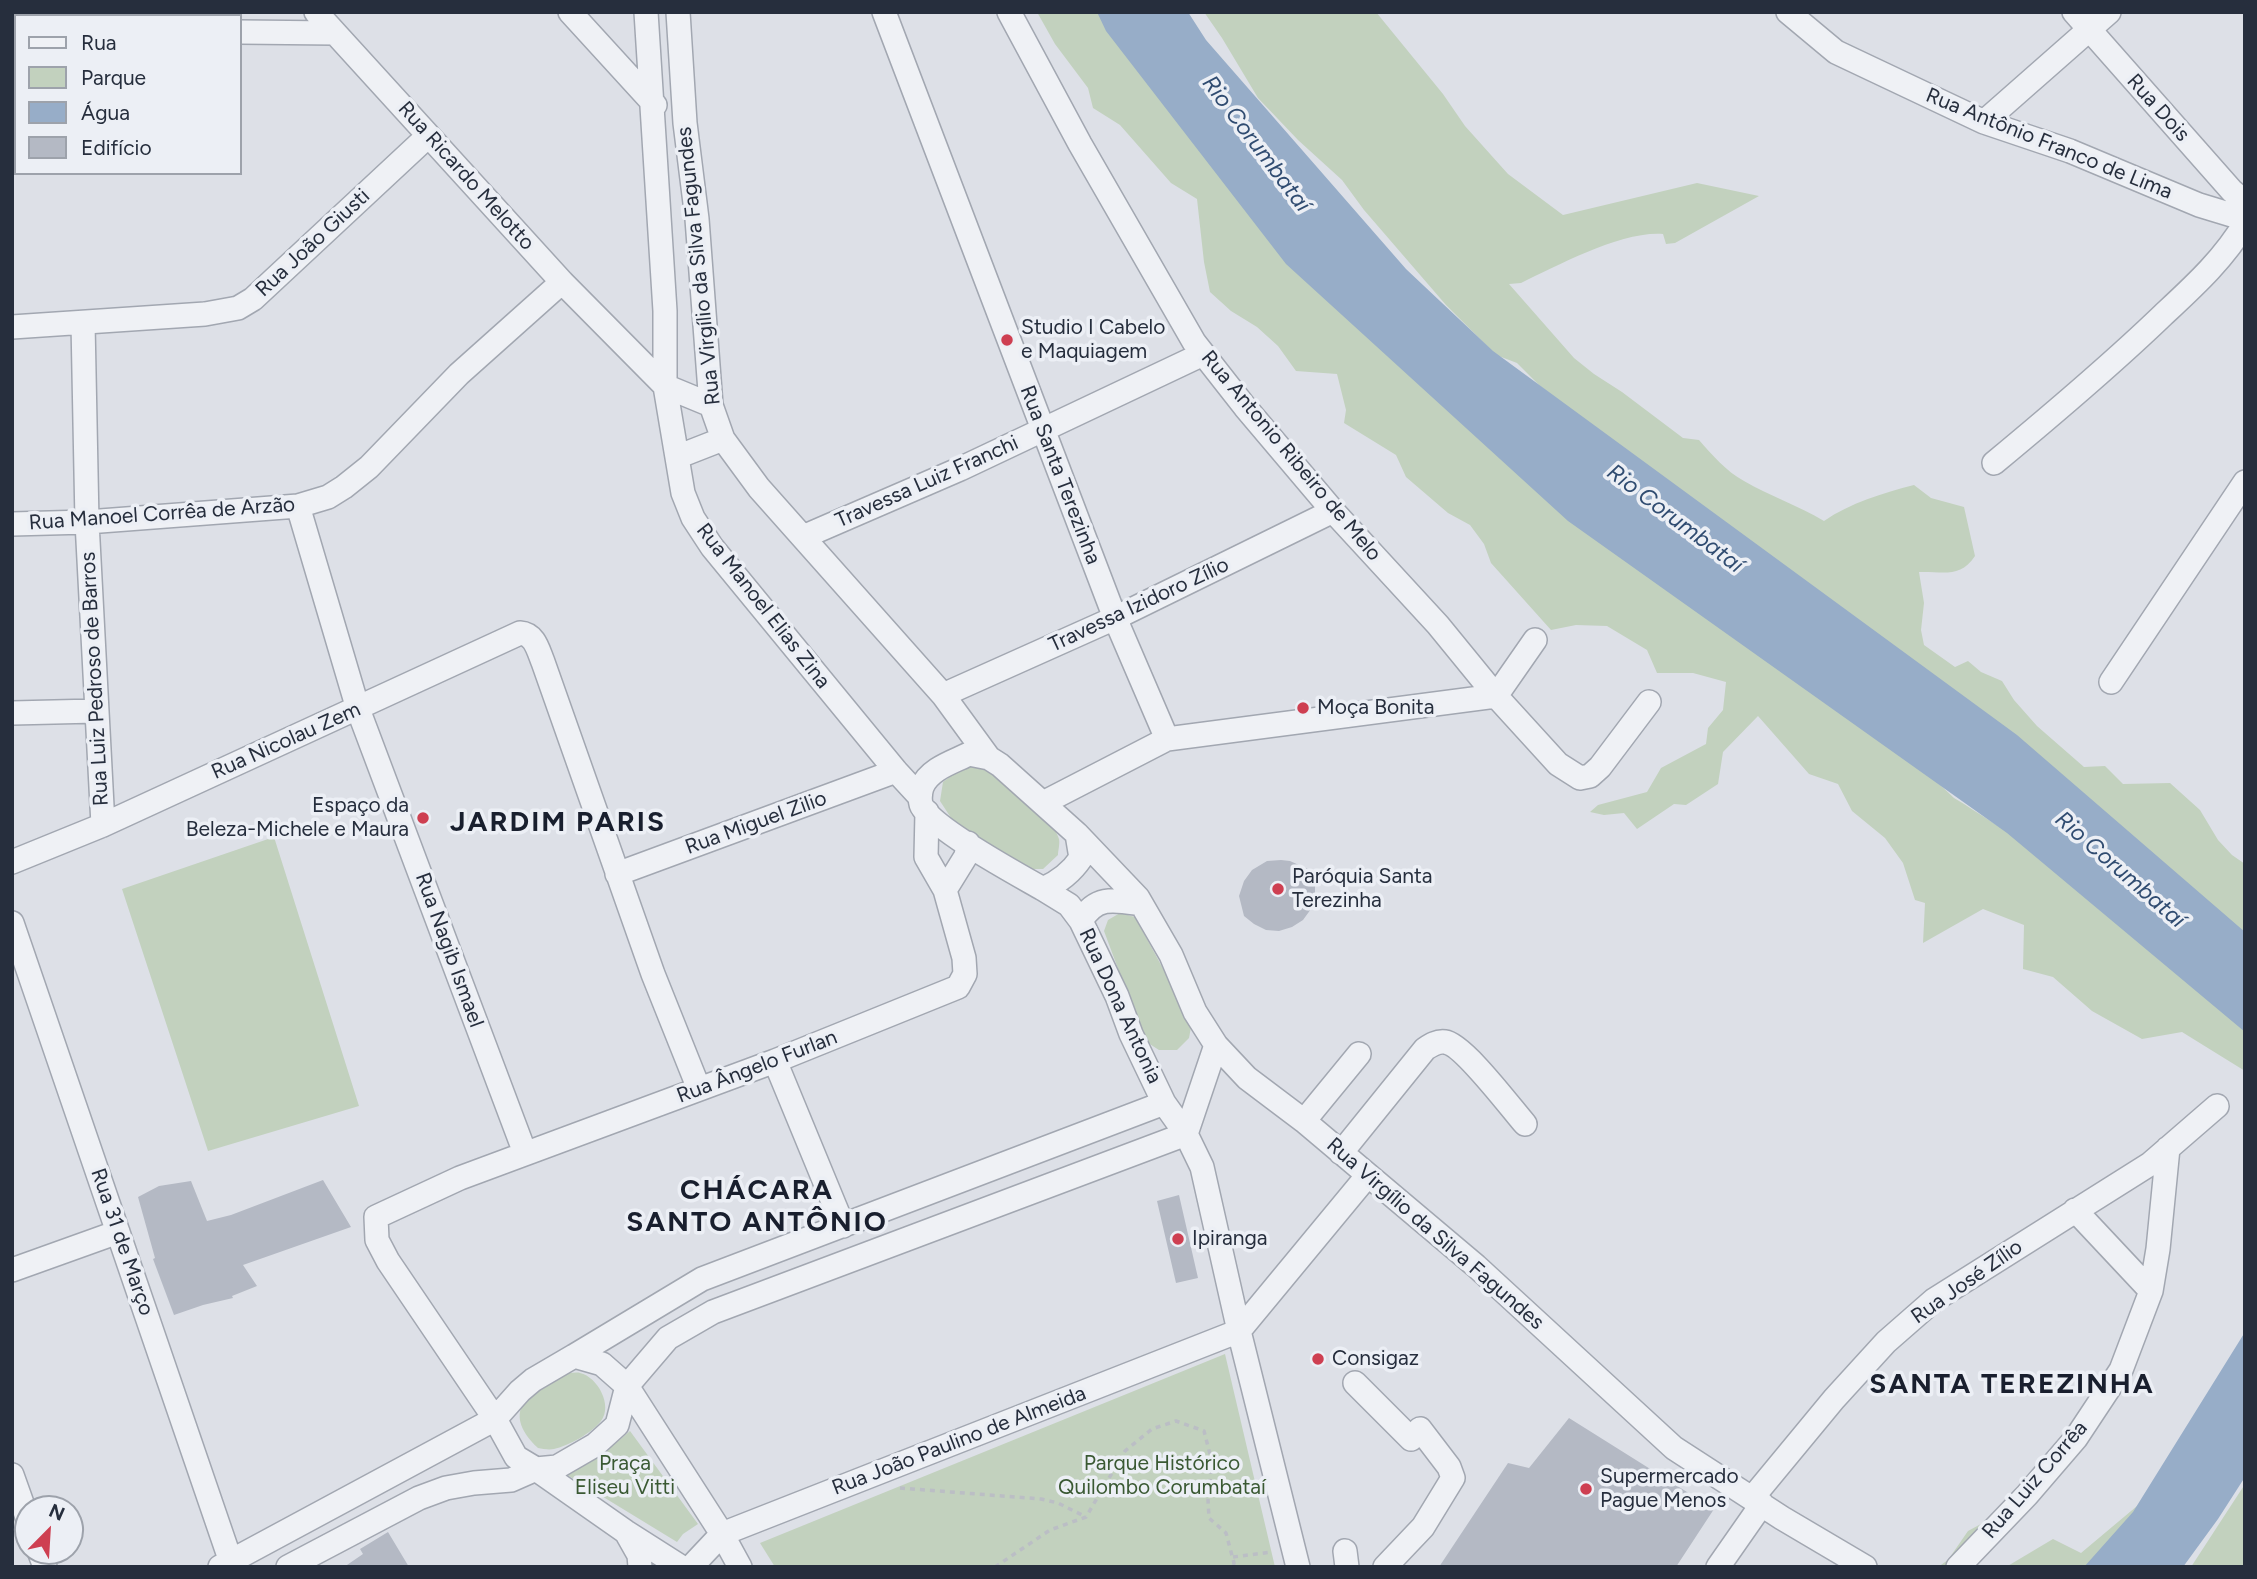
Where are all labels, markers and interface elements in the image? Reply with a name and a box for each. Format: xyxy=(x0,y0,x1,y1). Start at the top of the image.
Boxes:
legend xyxy=(14,14,242,175)
text: Rua xyxy=(81,30,117,55)
text: Parque xyxy=(81,65,146,90)
street label: Rua Dois xyxy=(2121,69,2195,147)
water label: Rio Corumbataí xyxy=(1196,70,1316,218)
street label: Rua Antônio Franco de Lima xyxy=(1922,83,2176,205)
street label: Rua Ricardo Melotto xyxy=(393,96,539,256)
text: Água xyxy=(81,100,130,125)
street label: Rua Virgílio da Silva Fagundes xyxy=(672,126,726,406)
text: Edifício xyxy=(81,135,152,160)
street label: Rua João Giusti xyxy=(251,184,375,302)
place label: Studio I Cabelo e Maquiagem xyxy=(1021,315,1165,365)
marker: Studio I Cabelo e Maquiagem xyxy=(999,332,1015,348)
street label: Rua Antonio Ribeiro de Melo xyxy=(1196,346,1386,566)
street label: Rua Santa Terezinha xyxy=(1014,382,1106,568)
street label: Travessa Luiz Franchi xyxy=(832,430,1022,534)
water label: Rio Corumbataí xyxy=(1601,459,1749,579)
street label: Rua Manoel Corrêa de Arzão xyxy=(28,492,296,536)
street label: Rua Manoel Elias Zina xyxy=(691,518,835,694)
street label: Rua Luiz Pedroso de Barros xyxy=(76,551,114,807)
street label: Travessa Izidoro Zílio xyxy=(1045,552,1233,658)
place label: Moça Bonita xyxy=(1317,695,1434,721)
street label: Rua Nicolau Zem xyxy=(208,697,364,785)
marker: Moça Bonita xyxy=(1295,700,1311,716)
street label: Rua Miguel Zilio xyxy=(682,786,830,860)
place label: Espaço da Beleza-Michele e Maura xyxy=(186,793,409,843)
district label: JARDIM PARIS xyxy=(452,806,664,840)
water label: Rio Corumbataí xyxy=(2049,806,2191,934)
marker: Espaço da Beleza-Michele e Maura xyxy=(415,810,431,826)
place label: Paróquia Santa Terezinha xyxy=(1292,864,1432,914)
street label: Rua Nagib Ismael xyxy=(409,869,489,1031)
marker: Paróquia Santa Terezinha xyxy=(1270,881,1286,897)
street label: Rua Dona Antonia xyxy=(1073,924,1167,1088)
street label: Rua Ângelo Furlan xyxy=(673,1025,841,1109)
street label: Rua Virgílio da Silva Fagundes xyxy=(1321,1133,1549,1335)
street label: Rua 31 de Março xyxy=(85,1165,159,1319)
district label: CHÁCARA SANTO ANTÔNIO xyxy=(628,1174,886,1240)
place label: Ipiranga xyxy=(1192,1226,1268,1252)
marker: Ipiranga xyxy=(1170,1231,1186,1247)
street label: Rua José Zílio xyxy=(1906,1234,2028,1330)
place label: Consigaz xyxy=(1332,1346,1419,1372)
marker: Consigaz xyxy=(1310,1351,1326,1367)
district label: SANTA TEREZINHA xyxy=(1871,1368,2153,1402)
street label: Rua João Paulino de Almeida xyxy=(829,1381,1089,1501)
street label: Rua Luiz Corrêa xyxy=(1977,1416,2093,1544)
park label: Praça Eliseu Vitti xyxy=(575,1451,675,1501)
park label: Parque Histórico Quilombo Corumbataí xyxy=(1058,1451,1266,1501)
place label: Supermercado Pague Menos xyxy=(1600,1464,1739,1514)
marker: Supermercado Pague Menos xyxy=(1578,1481,1594,1497)
north arrow xyxy=(14,1495,84,1565)
text: N xyxy=(46,1499,68,1526)

